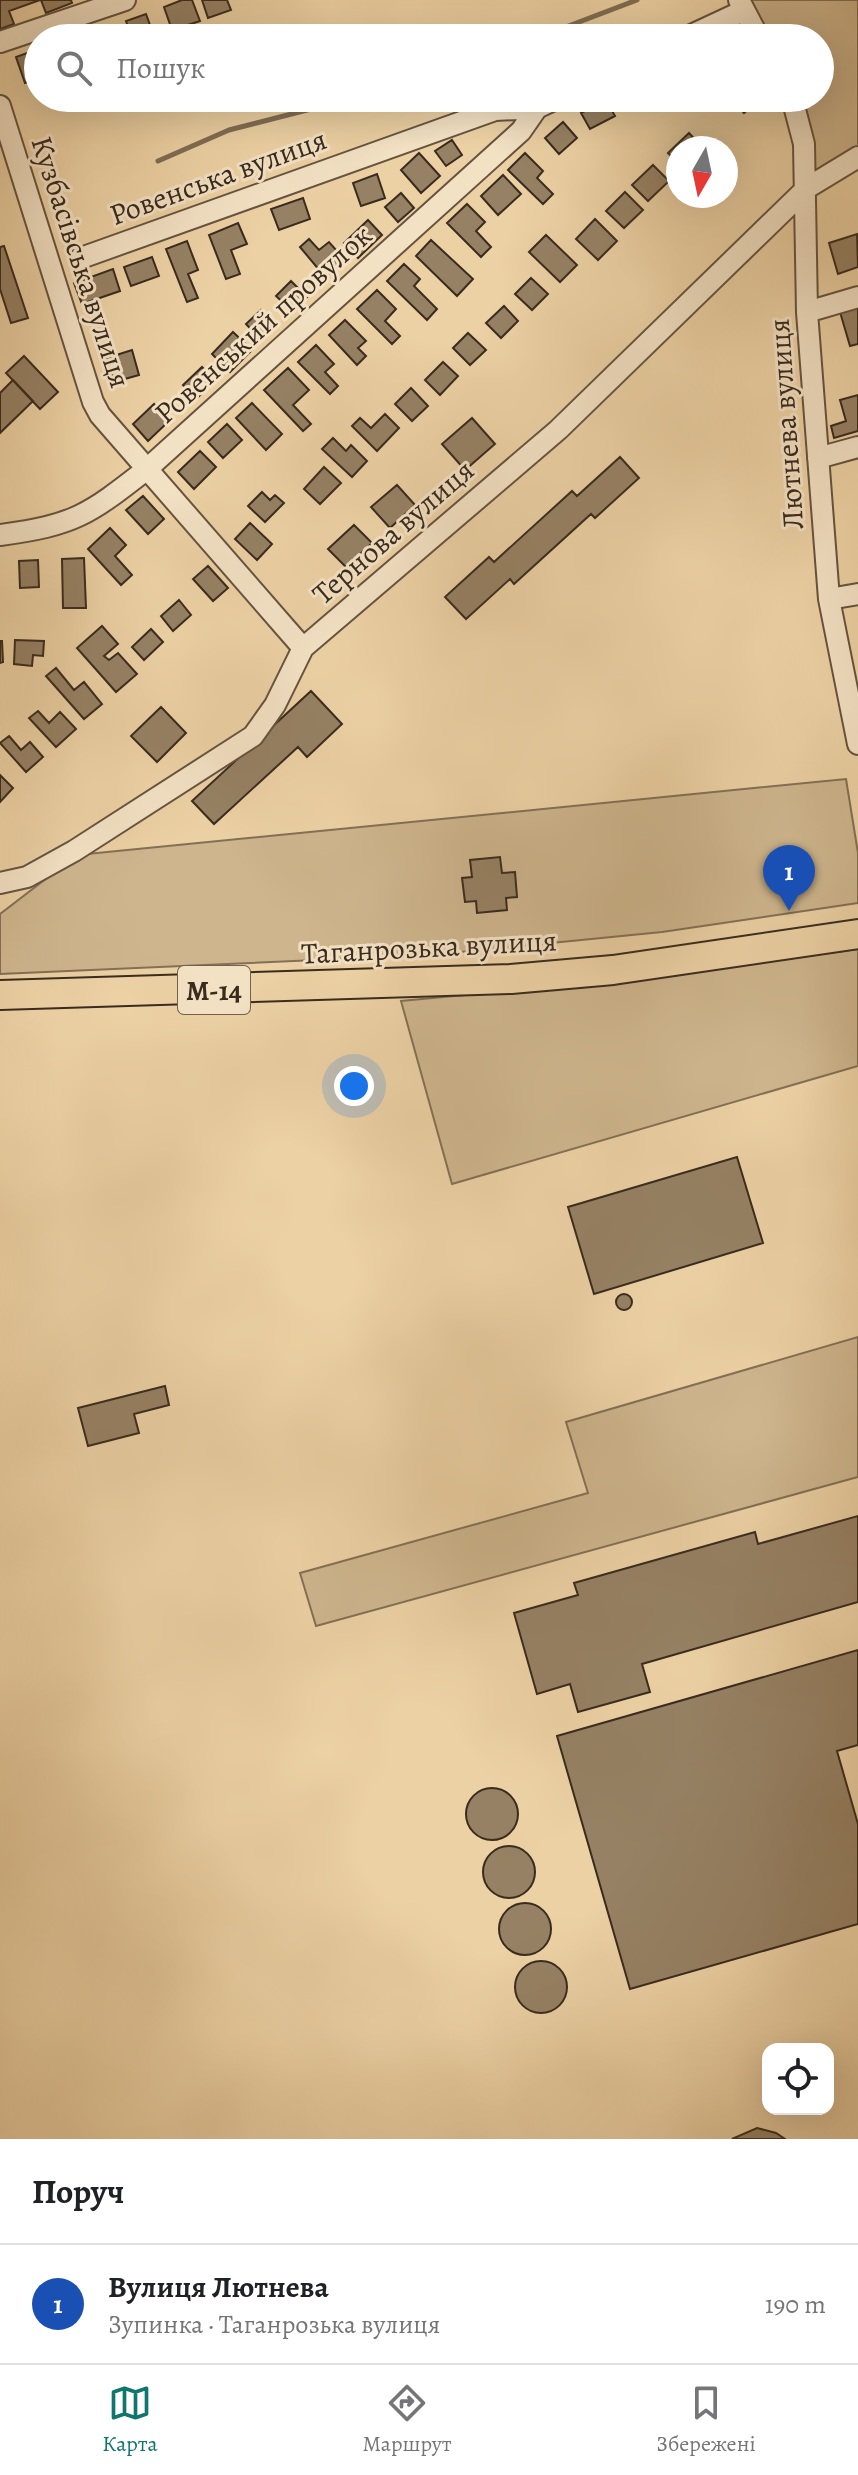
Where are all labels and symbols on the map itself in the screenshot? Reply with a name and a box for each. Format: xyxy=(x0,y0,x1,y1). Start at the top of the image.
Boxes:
street label: Ровенська вулиця xyxy=(104,119,332,235)
street label: Кузбасівська вулиця xyxy=(21,131,141,393)
north arrow xyxy=(666,136,738,208)
street label: Ровенський провулок xyxy=(146,215,380,433)
street label: Лютнева вулиця xyxy=(759,317,813,531)
street label: Тернова вулиця xyxy=(304,451,482,613)
pin: 1 xyxy=(763,845,815,911)
street label: Таганрозька вулиця xyxy=(300,920,558,974)
road number: М-14 xyxy=(178,966,250,1014)
your location xyxy=(334,1066,374,1106)

